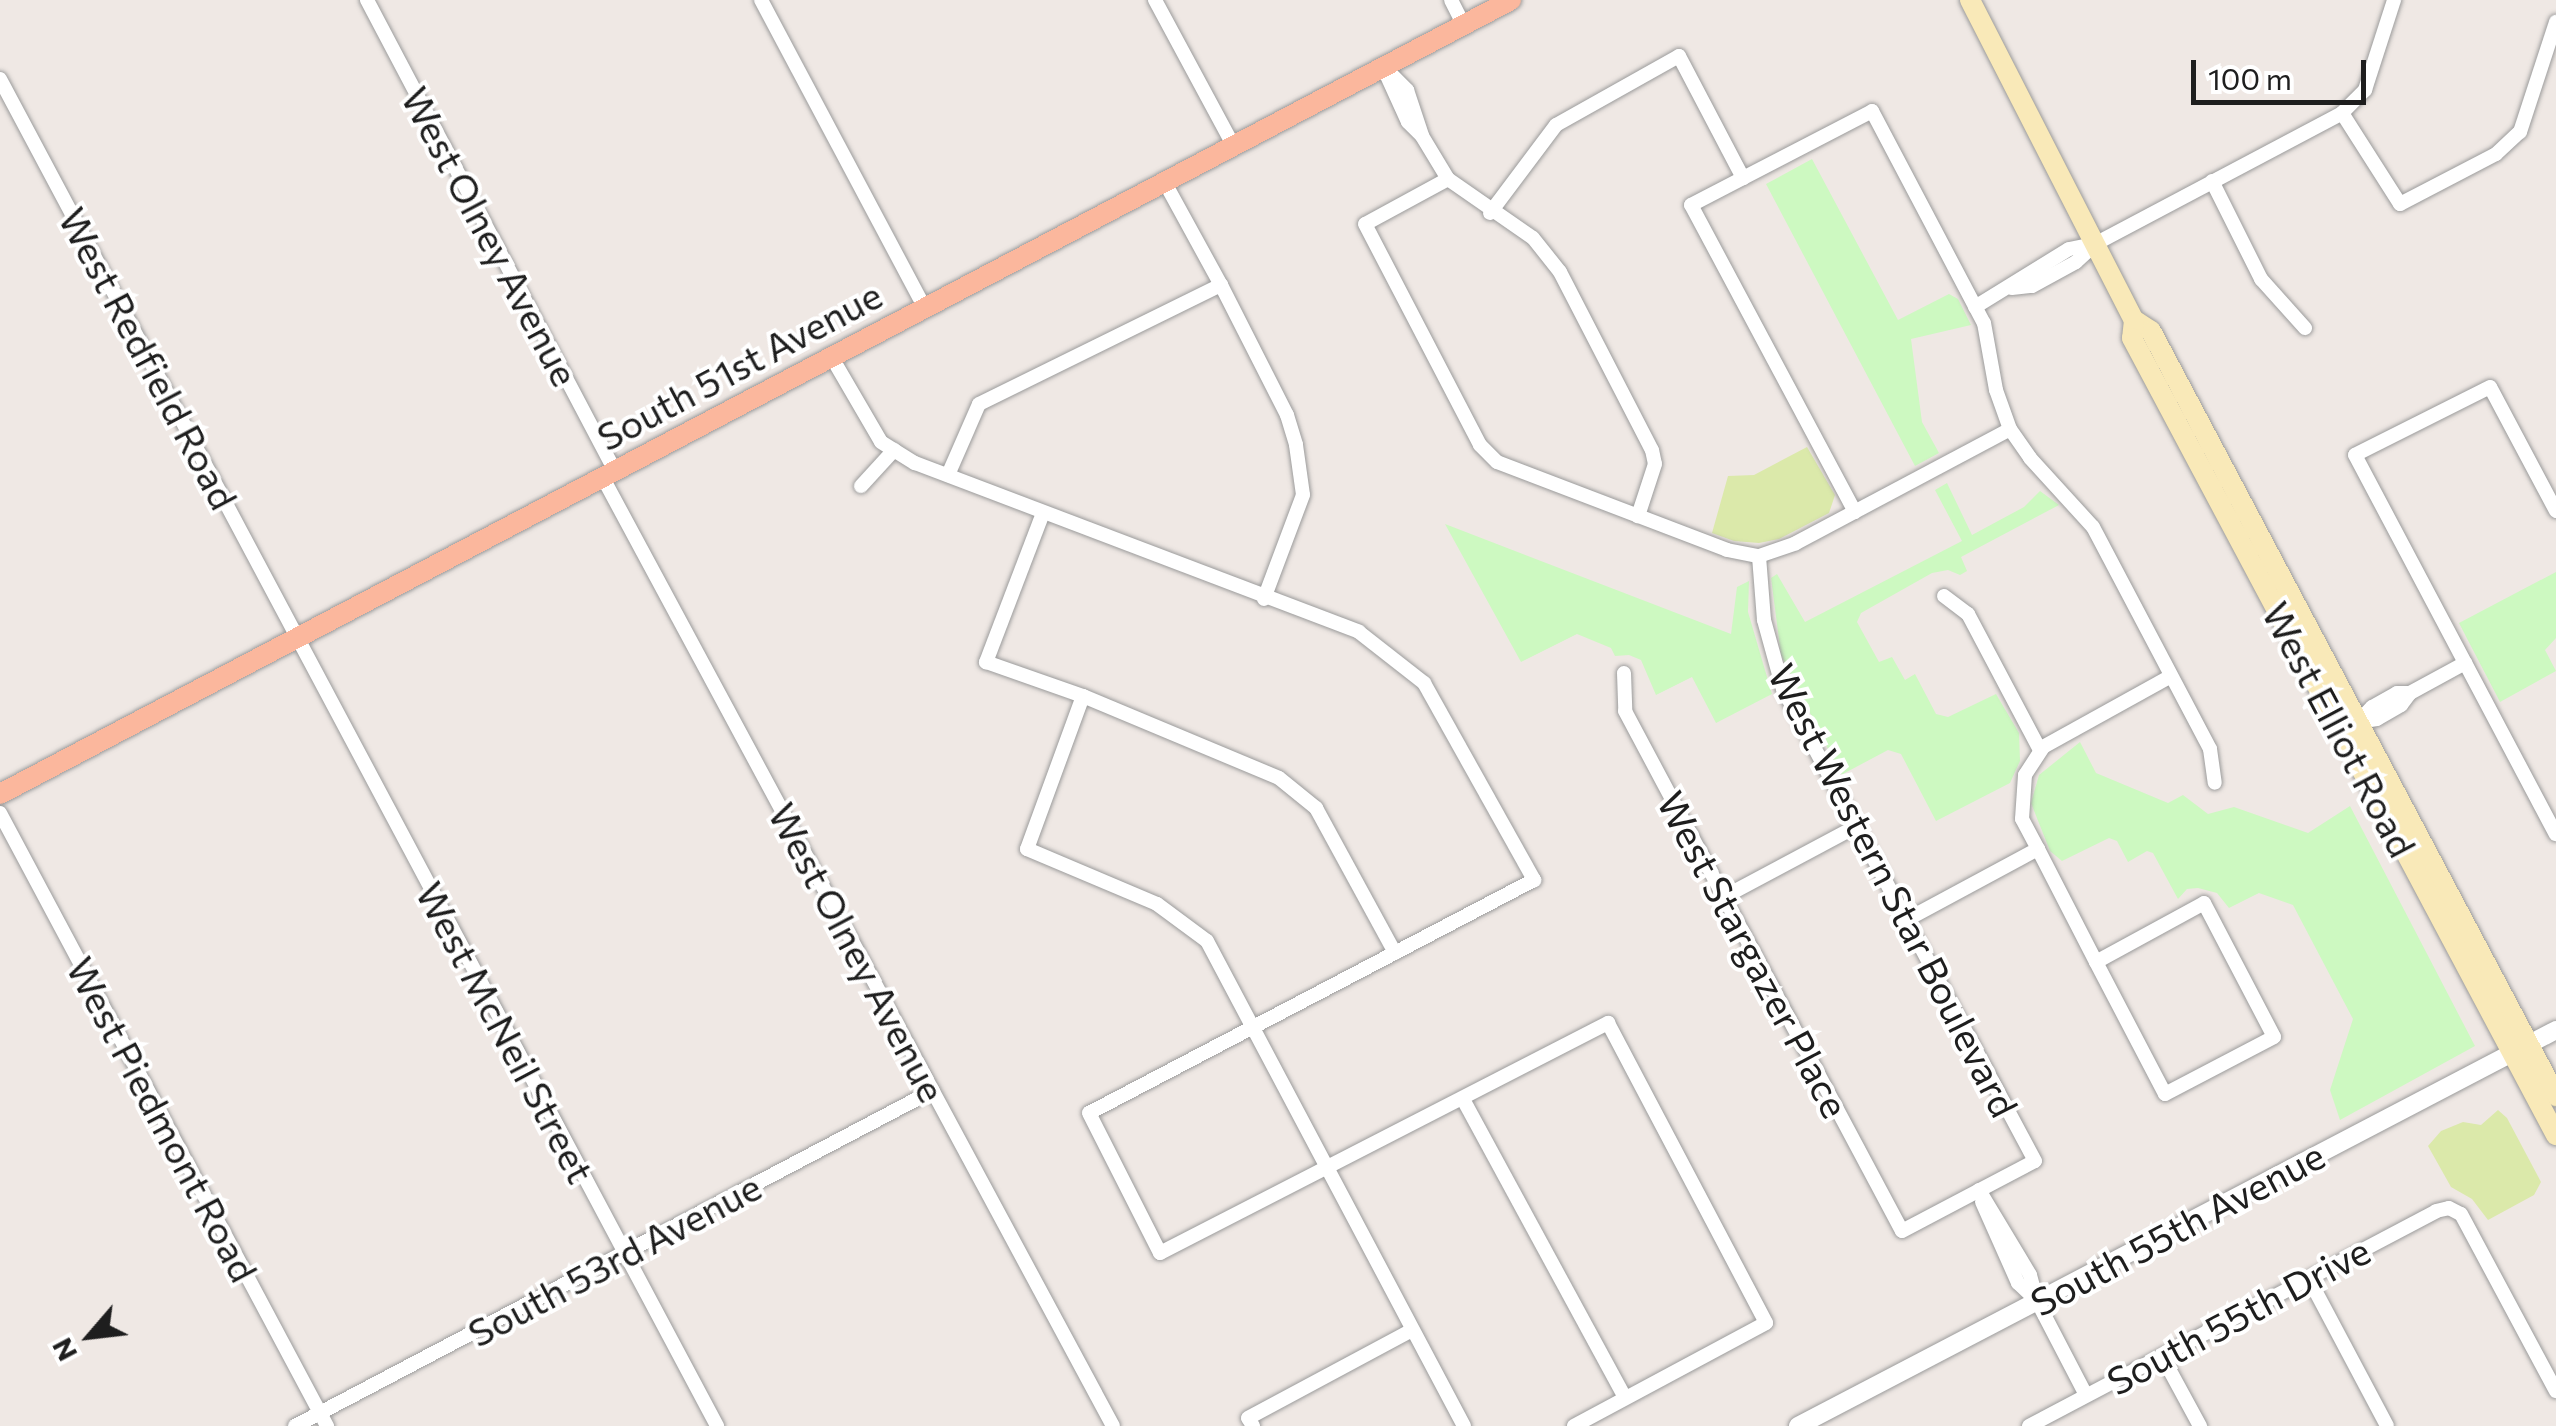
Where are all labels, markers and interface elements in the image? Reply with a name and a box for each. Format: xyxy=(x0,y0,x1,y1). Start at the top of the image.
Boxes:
scale bar xyxy=(2196,40,2371,102)
text: 100 m xyxy=(2208,59,2292,96)
street label: West Olney Avenue xyxy=(393,79,589,393)
street label: West Redfield Road xyxy=(50,199,248,517)
street label: South 51st Avenue xyxy=(589,271,889,459)
street label: West Elliot Road xyxy=(2254,594,2426,864)
street label: West Western Star Boulevard xyxy=(1760,656,2028,1124)
street label: West Stargazer Place xyxy=(1649,783,1859,1125)
street label: West Olney Avenue xyxy=(760,795,956,1109)
street label: West McNeil Street xyxy=(407,874,605,1190)
street label: West Piedmont Road xyxy=(58,949,268,1289)
street label: South 55th Avenue xyxy=(2022,1131,2332,1325)
street label: South 53rd Avenue xyxy=(460,1163,768,1355)
street label: South 55th Drive xyxy=(2099,1227,2377,1403)
north arrow xyxy=(40,1286,140,1386)
text: N xyxy=(44,1333,83,1367)

